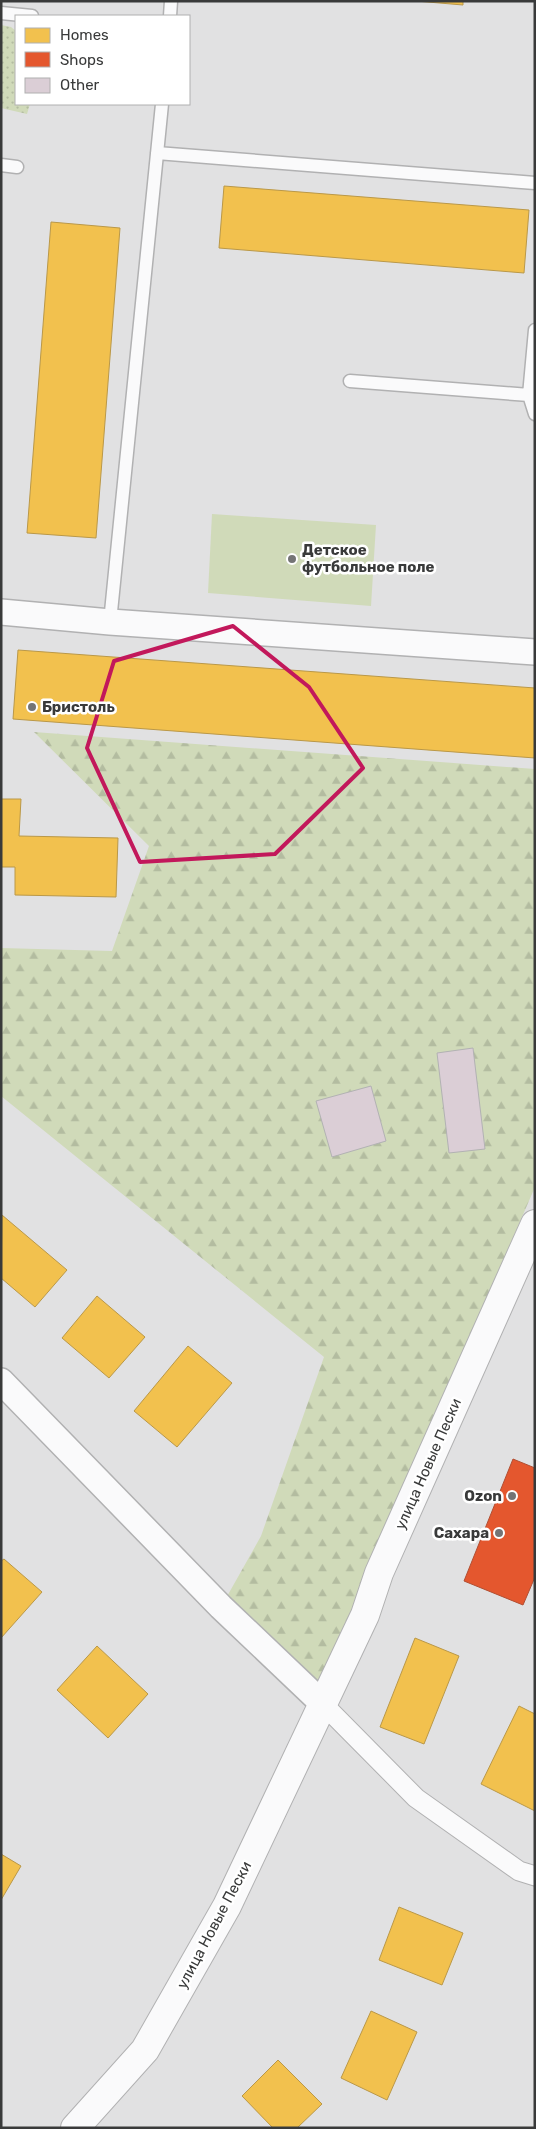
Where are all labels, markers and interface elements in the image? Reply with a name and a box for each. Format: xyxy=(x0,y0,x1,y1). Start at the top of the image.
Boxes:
legend xyxy=(15,15,190,105)
text: Homes xyxy=(60,26,109,44)
text: Shops xyxy=(60,51,104,69)
text: Other xyxy=(60,76,100,94)
place label: Детское футбольное поле xyxy=(302,541,435,576)
marker: Детское футбольное поле xyxy=(286,553,298,565)
place label: Бристоль xyxy=(42,698,115,716)
marker: Бристоль xyxy=(26,701,38,713)
street label: улица Новые Пески xyxy=(391,1396,465,1532)
place label: Ozon xyxy=(464,1487,502,1505)
marker: Ozon xyxy=(506,1490,518,1502)
place label: Сахара xyxy=(434,1524,489,1542)
marker: Сахара xyxy=(493,1527,505,1539)
street label: улица Новые Пески xyxy=(173,1858,255,1992)

